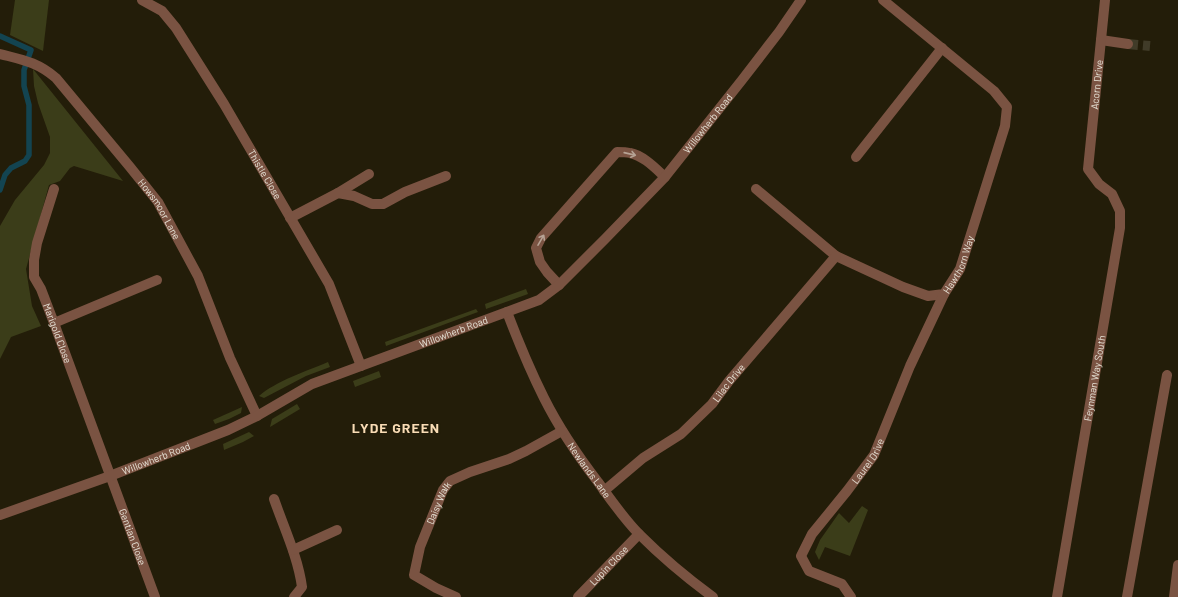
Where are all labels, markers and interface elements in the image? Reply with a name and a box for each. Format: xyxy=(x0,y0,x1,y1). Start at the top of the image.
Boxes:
street label: Acorn Drive xyxy=(1088,59,1105,110)
street label: Willowherb Road xyxy=(680,91,735,155)
street label: Thistle Close xyxy=(246,147,284,201)
one-way arrow xyxy=(623,150,636,158)
street label: Howsmoor Lane xyxy=(136,176,183,242)
one-way arrow xyxy=(537,234,545,246)
street label: Hawthorn Way xyxy=(940,234,976,296)
street label: Marigold Close xyxy=(41,302,74,365)
street label: Willowherb Road xyxy=(417,313,489,350)
street label: Feynman Way South xyxy=(1081,334,1108,422)
street label: Lilac Drive xyxy=(710,361,747,404)
district label: LYDE GREEN xyxy=(352,419,440,436)
street label: Laurel Drive xyxy=(849,436,886,486)
street label: Willowherb Road xyxy=(120,439,192,477)
street label: Newlands Lane xyxy=(565,440,613,500)
street label: Daisy Walk xyxy=(424,479,453,526)
street label: Gentian Close xyxy=(117,507,149,567)
street label: Lupin Close xyxy=(587,543,630,588)

